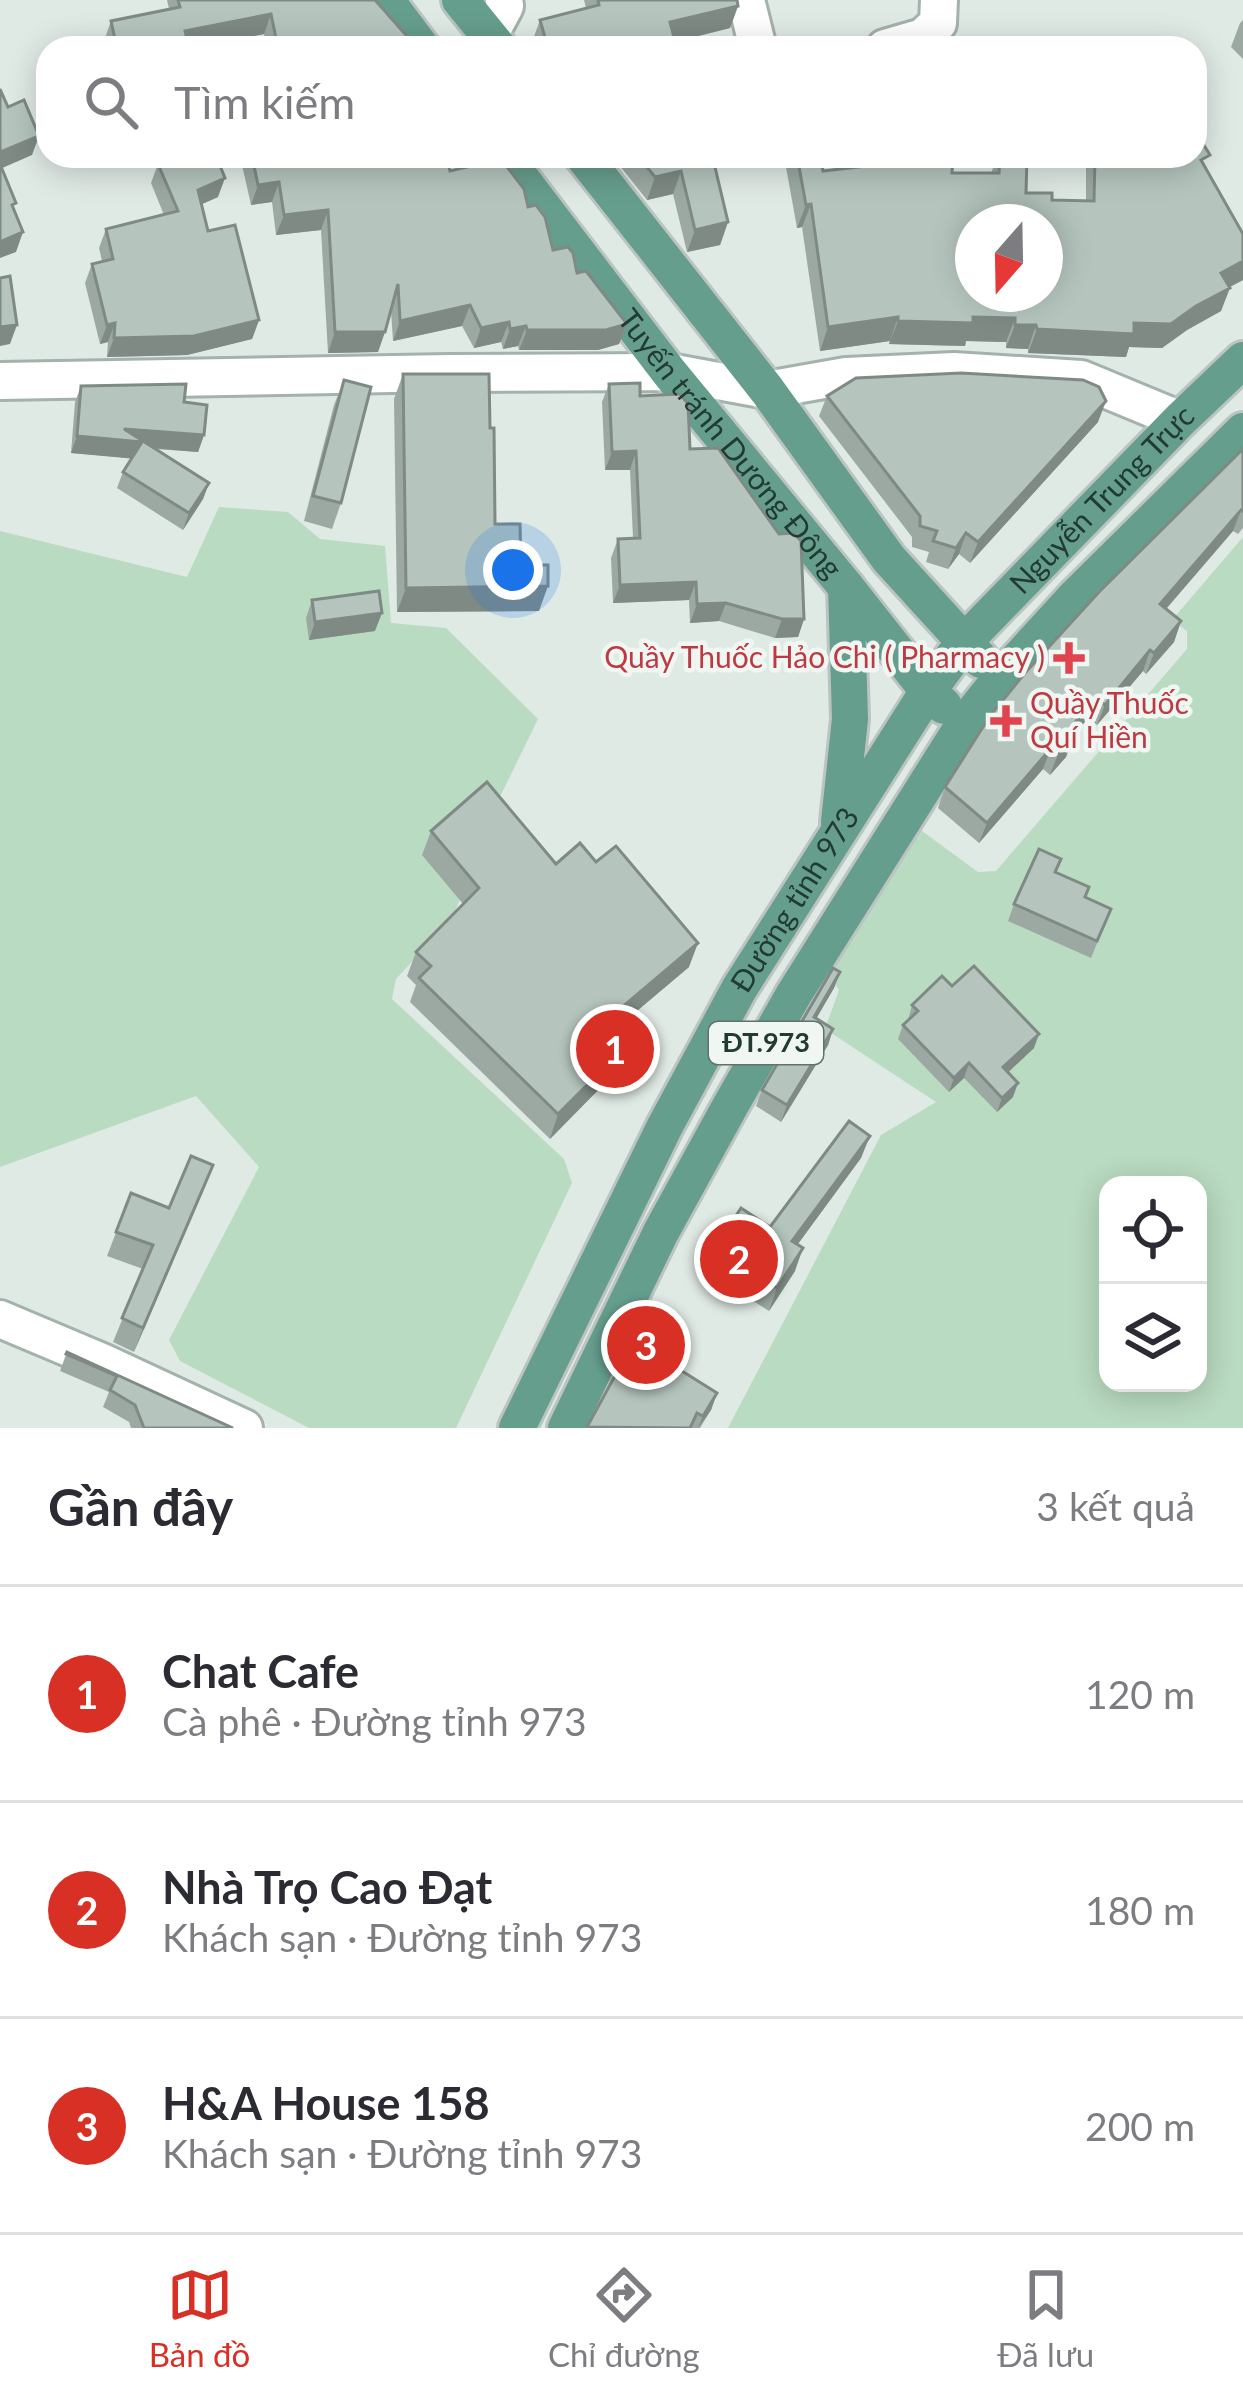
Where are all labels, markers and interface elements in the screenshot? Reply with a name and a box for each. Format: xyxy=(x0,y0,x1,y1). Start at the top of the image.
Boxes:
search box xyxy=(36,36,1207,168)
icon: search xyxy=(78,69,144,135)
text: Tìm kiếm xyxy=(174,75,355,129)
north arrow xyxy=(955,204,1063,312)
street label: Tuyến tránh Dương Đông xyxy=(611,301,851,585)
street label: Nguyễn Trung Trực xyxy=(1001,397,1200,600)
your location xyxy=(483,540,543,600)
place label: Quầy Thuốc Hảo Chi ( Pharmacy ) xyxy=(604,638,1045,674)
marker: Quầy Thuốc Hảo Chi ( Pharmacy ) xyxy=(1056,645,1082,671)
place label: Quầy Thuốc Quí Hiền xyxy=(1030,684,1189,754)
marker: Quầy Thuốc Quí Hiền xyxy=(993,708,1019,734)
street label: Đường tỉnh 973 xyxy=(722,800,865,998)
pin: 1 xyxy=(576,1004,654,1094)
road number: ĐT.973 xyxy=(709,1022,823,1064)
map controls xyxy=(1099,1176,1207,1392)
button: locate xyxy=(1099,1176,1207,1284)
pin: 2 xyxy=(700,1214,778,1304)
button: layers xyxy=(1099,1284,1207,1392)
pin: 3 xyxy=(607,1300,685,1390)
text: Gần đây xyxy=(48,1476,233,1537)
text: 3 kết quả xyxy=(1036,1483,1195,1529)
text: Chat Cafe xyxy=(162,1644,359,1698)
text: 1 xyxy=(76,1671,98,1717)
text: 120 m xyxy=(1085,1671,1195,1717)
text: Cà phê · Đường tỉnh 973 xyxy=(162,1698,587,1744)
text: Nhà Trọ Cao Đạt xyxy=(162,1860,492,1914)
text: 2 xyxy=(76,1887,98,1933)
text: 180 m xyxy=(1085,1887,1195,1933)
text: Khách sạn · Đường tỉnh 973 xyxy=(162,1914,642,1960)
text: H&A House 158 xyxy=(162,2076,490,2130)
text: 3 xyxy=(76,2103,98,2149)
text: 200 m xyxy=(1085,2103,1195,2149)
text: Khách sạn · Đường tỉnh 973 xyxy=(162,2130,642,2176)
tab: Bản đồ xyxy=(149,2262,250,2374)
tab: Chỉ đường xyxy=(548,2262,700,2374)
tab: Đã lưu xyxy=(997,2262,1094,2374)

